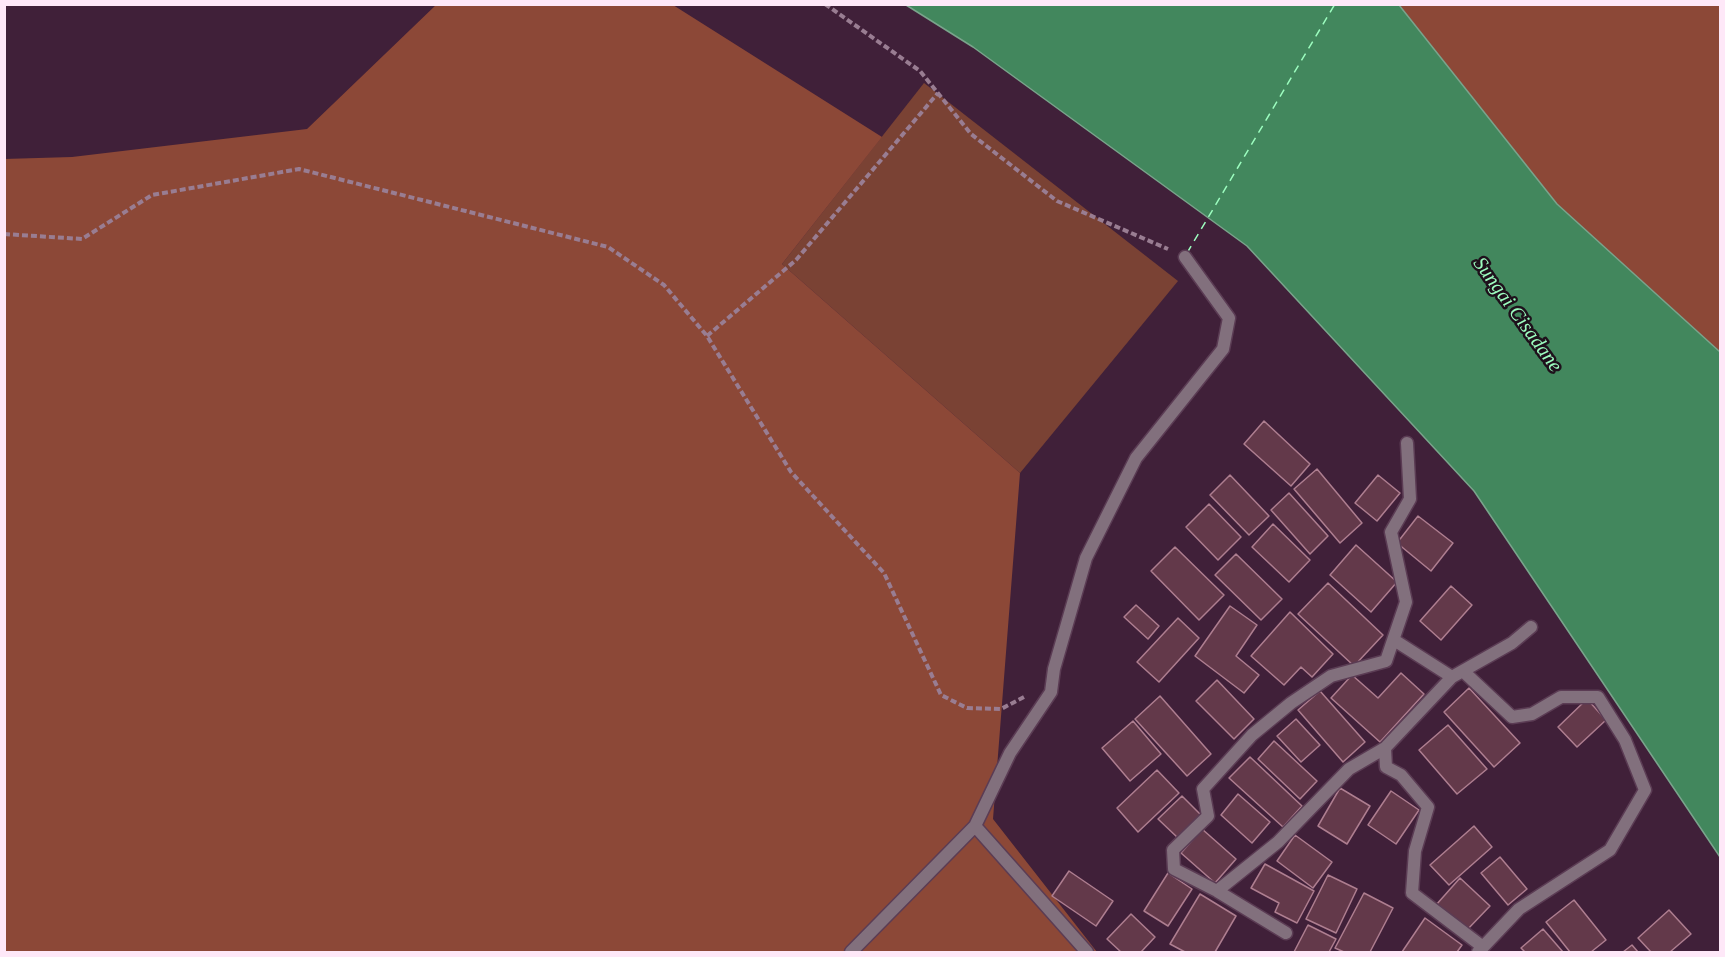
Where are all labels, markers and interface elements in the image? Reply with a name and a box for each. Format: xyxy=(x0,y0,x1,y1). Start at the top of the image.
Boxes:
water label: Sungai Cisadane xyxy=(1467,253,1567,377)

